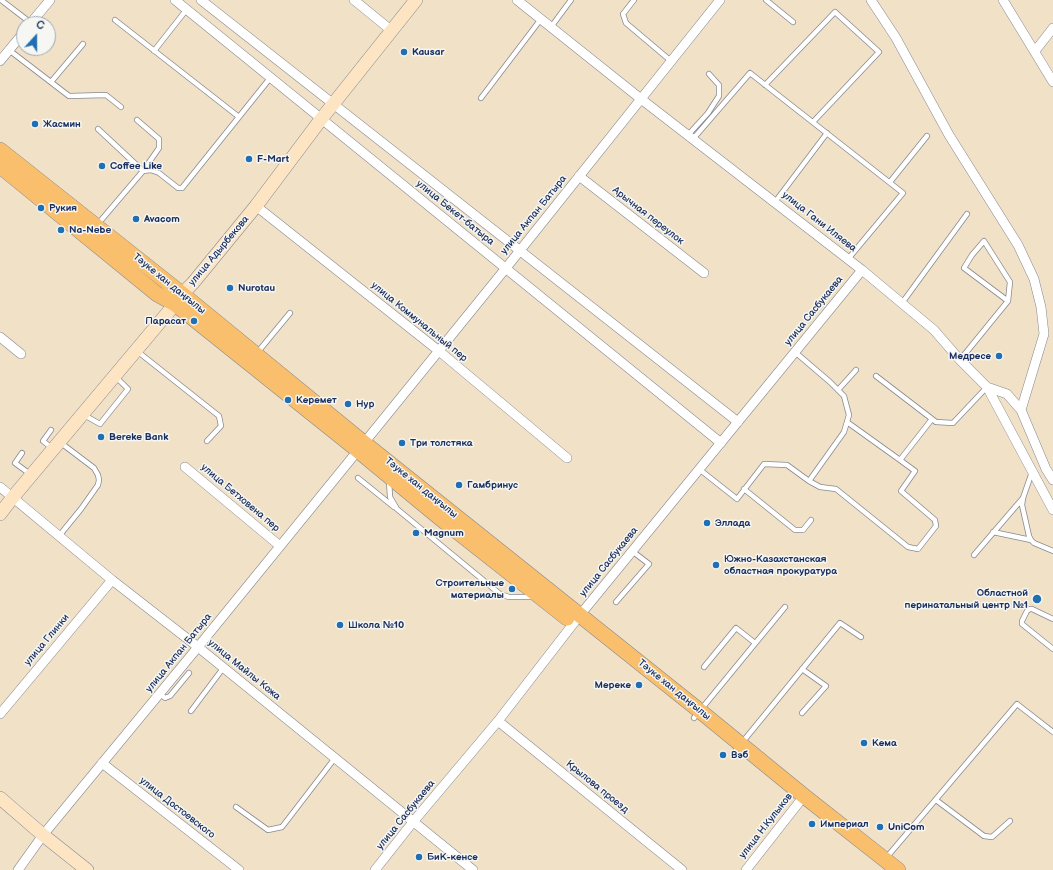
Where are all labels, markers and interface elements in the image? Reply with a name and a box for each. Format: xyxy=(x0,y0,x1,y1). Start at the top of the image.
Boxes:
north arrow xyxy=(16,16,56,56)
text: С xyxy=(34,18,46,33)
place label: Kausar xyxy=(412,46,444,58)
marker: Kausar xyxy=(399,47,409,57)
place label: Жасмин xyxy=(43,118,81,130)
marker: Жасмин xyxy=(30,119,40,129)
place label: F-Mart xyxy=(257,153,289,165)
marker: F-Mart xyxy=(244,154,254,164)
place label: Coffee Like xyxy=(110,160,162,172)
marker: Coffee Like xyxy=(97,161,107,171)
street label: улица Акпан Батыра xyxy=(498,173,570,257)
street label: улица Бекет-батыра xyxy=(414,178,496,248)
street label: Арычная переулок xyxy=(610,184,686,248)
street label: улица Гани Иляева xyxy=(779,189,859,255)
place label: Рукия xyxy=(49,202,77,214)
marker: Рукия xyxy=(36,203,46,213)
place label: Avacom xyxy=(144,213,180,225)
street label: улица Адырбекова xyxy=(186,213,252,289)
marker: Avacom xyxy=(131,214,141,224)
place label: Na-Nebe xyxy=(69,224,111,236)
marker: Na-Nebe xyxy=(56,225,66,235)
street label: Тәуке хан даңғылы xyxy=(130,251,208,317)
street label: улица Сасбукаева xyxy=(782,274,846,348)
street label: улица Коммунальный пер xyxy=(368,279,470,365)
place label: Nurotau xyxy=(238,282,275,294)
marker: Nurotau xyxy=(225,283,235,293)
place label: Парасат xyxy=(145,315,186,327)
marker: Парасат xyxy=(189,316,199,326)
place label: Медресе xyxy=(949,350,991,362)
marker: Медресе xyxy=(994,351,1004,361)
place label: Керемет xyxy=(296,394,337,406)
marker: Керемет xyxy=(283,395,293,405)
place label: Нур xyxy=(356,398,374,410)
marker: Нур xyxy=(343,399,353,409)
place label: Bereke Bank xyxy=(109,431,168,443)
marker: Bereke Bank xyxy=(96,432,106,442)
place label: Три толстяка xyxy=(410,437,473,449)
marker: Три толстяка xyxy=(397,438,407,448)
street label: Тәуке хан даңғылы xyxy=(382,455,460,521)
street label: улица Бетховена пер xyxy=(198,462,282,534)
place label: Гамбринус xyxy=(467,479,518,491)
marker: Гамбринус xyxy=(454,480,464,490)
place label: Эллада xyxy=(715,517,750,529)
marker: Эллада xyxy=(702,518,712,528)
street label: улица Сасбукаева xyxy=(577,525,641,599)
place label: Magnum xyxy=(424,527,464,539)
marker: Magnum xyxy=(411,528,421,538)
place label: Южно-Казахстанская областная прокуратура xyxy=(724,553,837,576)
marker: Южно-Казахстанская областная прокуратура xyxy=(711,560,721,570)
place label: Строительные материалы xyxy=(436,577,504,600)
marker: Строительные материалы xyxy=(507,584,517,594)
place label: Областной перинатальный центр №1 xyxy=(905,587,1028,610)
marker: Областной перинатальный центр №1 xyxy=(1031,593,1043,605)
street label: улица Акпан Батыра xyxy=(143,611,215,695)
street label: улица Глинки xyxy=(22,612,72,668)
place label: Школа №10 xyxy=(348,619,404,631)
marker: Школа №10 xyxy=(335,620,345,630)
street label: улица Майлы Кожа xyxy=(205,637,283,703)
street label: Тәуке хан даңғылы xyxy=(635,657,713,723)
place label: Мереке xyxy=(595,679,631,691)
marker: Мереке xyxy=(634,680,644,690)
place label: Кема xyxy=(872,737,897,749)
marker: Кема xyxy=(859,738,869,748)
place label: Вэб xyxy=(731,749,748,761)
marker: Вэб xyxy=(718,750,728,760)
street label: Крылова проезд xyxy=(563,758,631,816)
street label: улица Достоевского xyxy=(137,775,217,841)
street label: улица Сасбукаева xyxy=(374,778,438,852)
street label: улица Н.Кулыков xyxy=(737,791,795,861)
place label: Империал xyxy=(820,818,869,830)
marker: Империал xyxy=(807,819,817,829)
place label: UniCom xyxy=(888,821,924,833)
marker: UniCom xyxy=(875,822,885,832)
place label: БиК-кенсе xyxy=(427,851,478,863)
marker: БиК-кенсе xyxy=(414,852,424,862)

